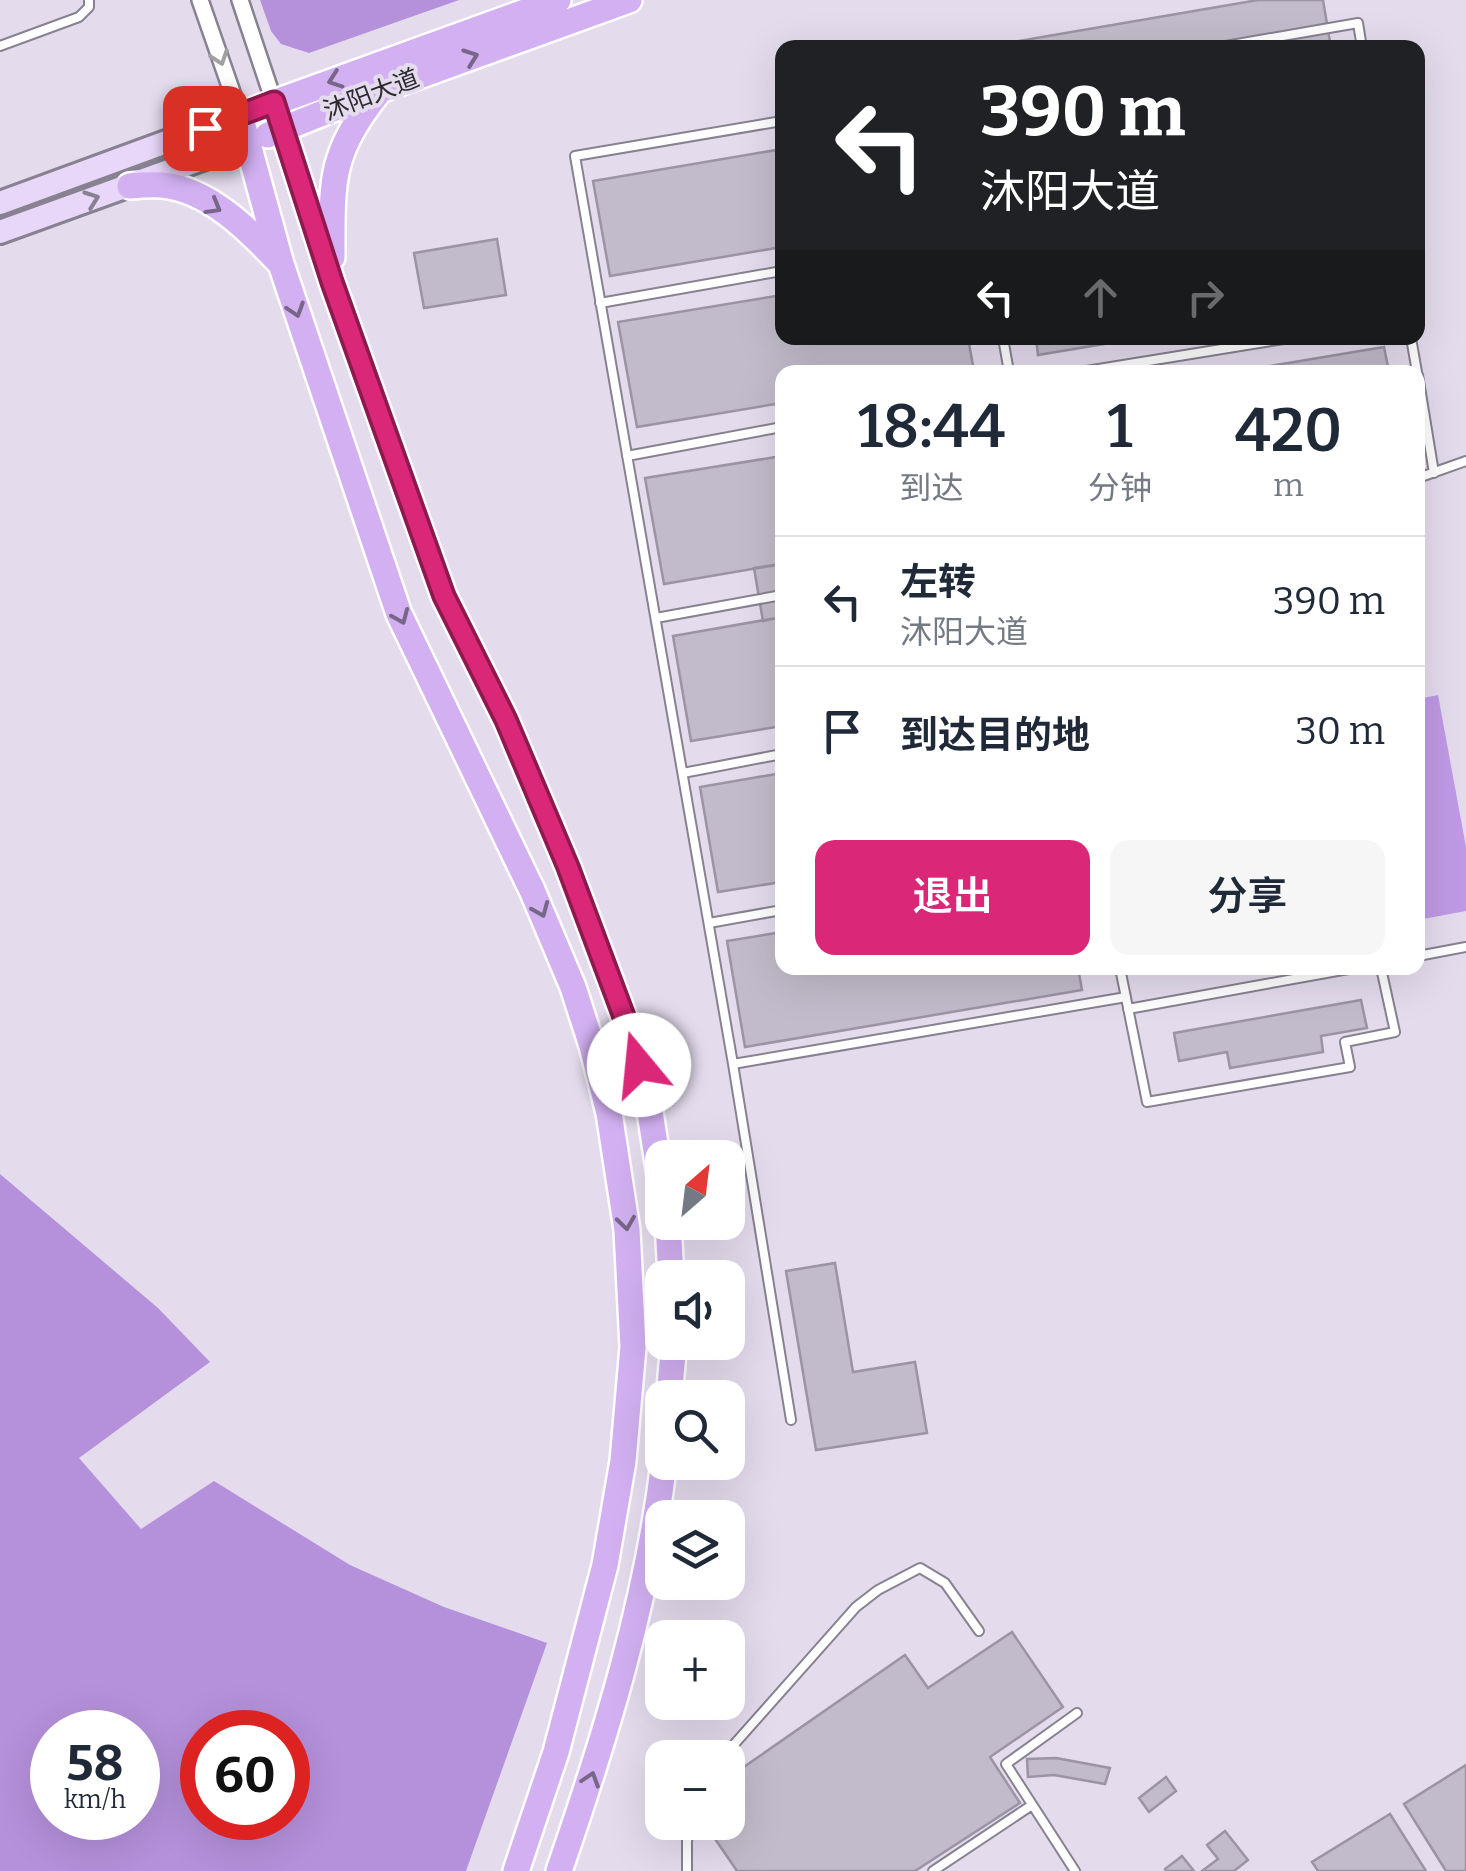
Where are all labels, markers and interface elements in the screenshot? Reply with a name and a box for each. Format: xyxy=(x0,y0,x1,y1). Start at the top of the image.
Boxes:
one-way arrow xyxy=(208,48,229,65)
one-way arrow xyxy=(461,48,478,69)
street label: 沐阳大道 xyxy=(319,63,423,127)
one-way arrow xyxy=(327,68,344,89)
text: 390 m xyxy=(980,70,1186,154)
icon: left xyxy=(815,80,945,210)
pin xyxy=(163,86,248,171)
icon: arrive xyxy=(178,101,233,156)
text: 沐阳大道 xyxy=(980,165,1160,219)
one-way arrow xyxy=(82,190,99,211)
one-way arrow xyxy=(203,194,221,214)
icon: left xyxy=(968,270,1023,325)
icon: ahead xyxy=(1073,270,1128,325)
icon: right xyxy=(1178,270,1233,325)
one-way arrow xyxy=(284,300,305,317)
text: 18:44 xyxy=(858,391,1005,463)
text: 1 xyxy=(1107,391,1133,463)
text: 420 xyxy=(1235,395,1342,467)
text: m xyxy=(1273,466,1304,504)
text: 到达 xyxy=(899,469,963,507)
text: 分钟 xyxy=(1088,469,1152,507)
text: 左转 xyxy=(900,559,976,605)
icon: left xyxy=(815,574,870,629)
text: 390 m xyxy=(1273,578,1385,624)
one-way arrow xyxy=(389,607,409,625)
text: 沐阳大道 xyxy=(900,613,1028,651)
icon: arrive xyxy=(815,704,870,759)
text: 30 m xyxy=(1295,708,1385,754)
text: 到达目的地 xyxy=(900,712,1090,758)
button: 退出 xyxy=(815,840,1090,955)
button: 分享 xyxy=(1110,840,1385,955)
one-way arrow xyxy=(529,901,549,918)
position arrow xyxy=(587,1013,691,1117)
north arrow xyxy=(645,1140,745,1240)
map controls xyxy=(645,1140,745,1840)
one-way arrow xyxy=(614,1214,635,1231)
button: sound xyxy=(645,1260,745,1360)
button: search xyxy=(645,1380,745,1480)
button: layers xyxy=(645,1500,745,1600)
button: + xyxy=(645,1620,745,1720)
speed limit sign: 60 xyxy=(180,1710,310,1840)
text: 58 xyxy=(66,1733,124,1793)
button: − xyxy=(645,1740,745,1840)
one-way arrow xyxy=(579,1771,599,1788)
text: km/h xyxy=(64,1785,126,1815)

